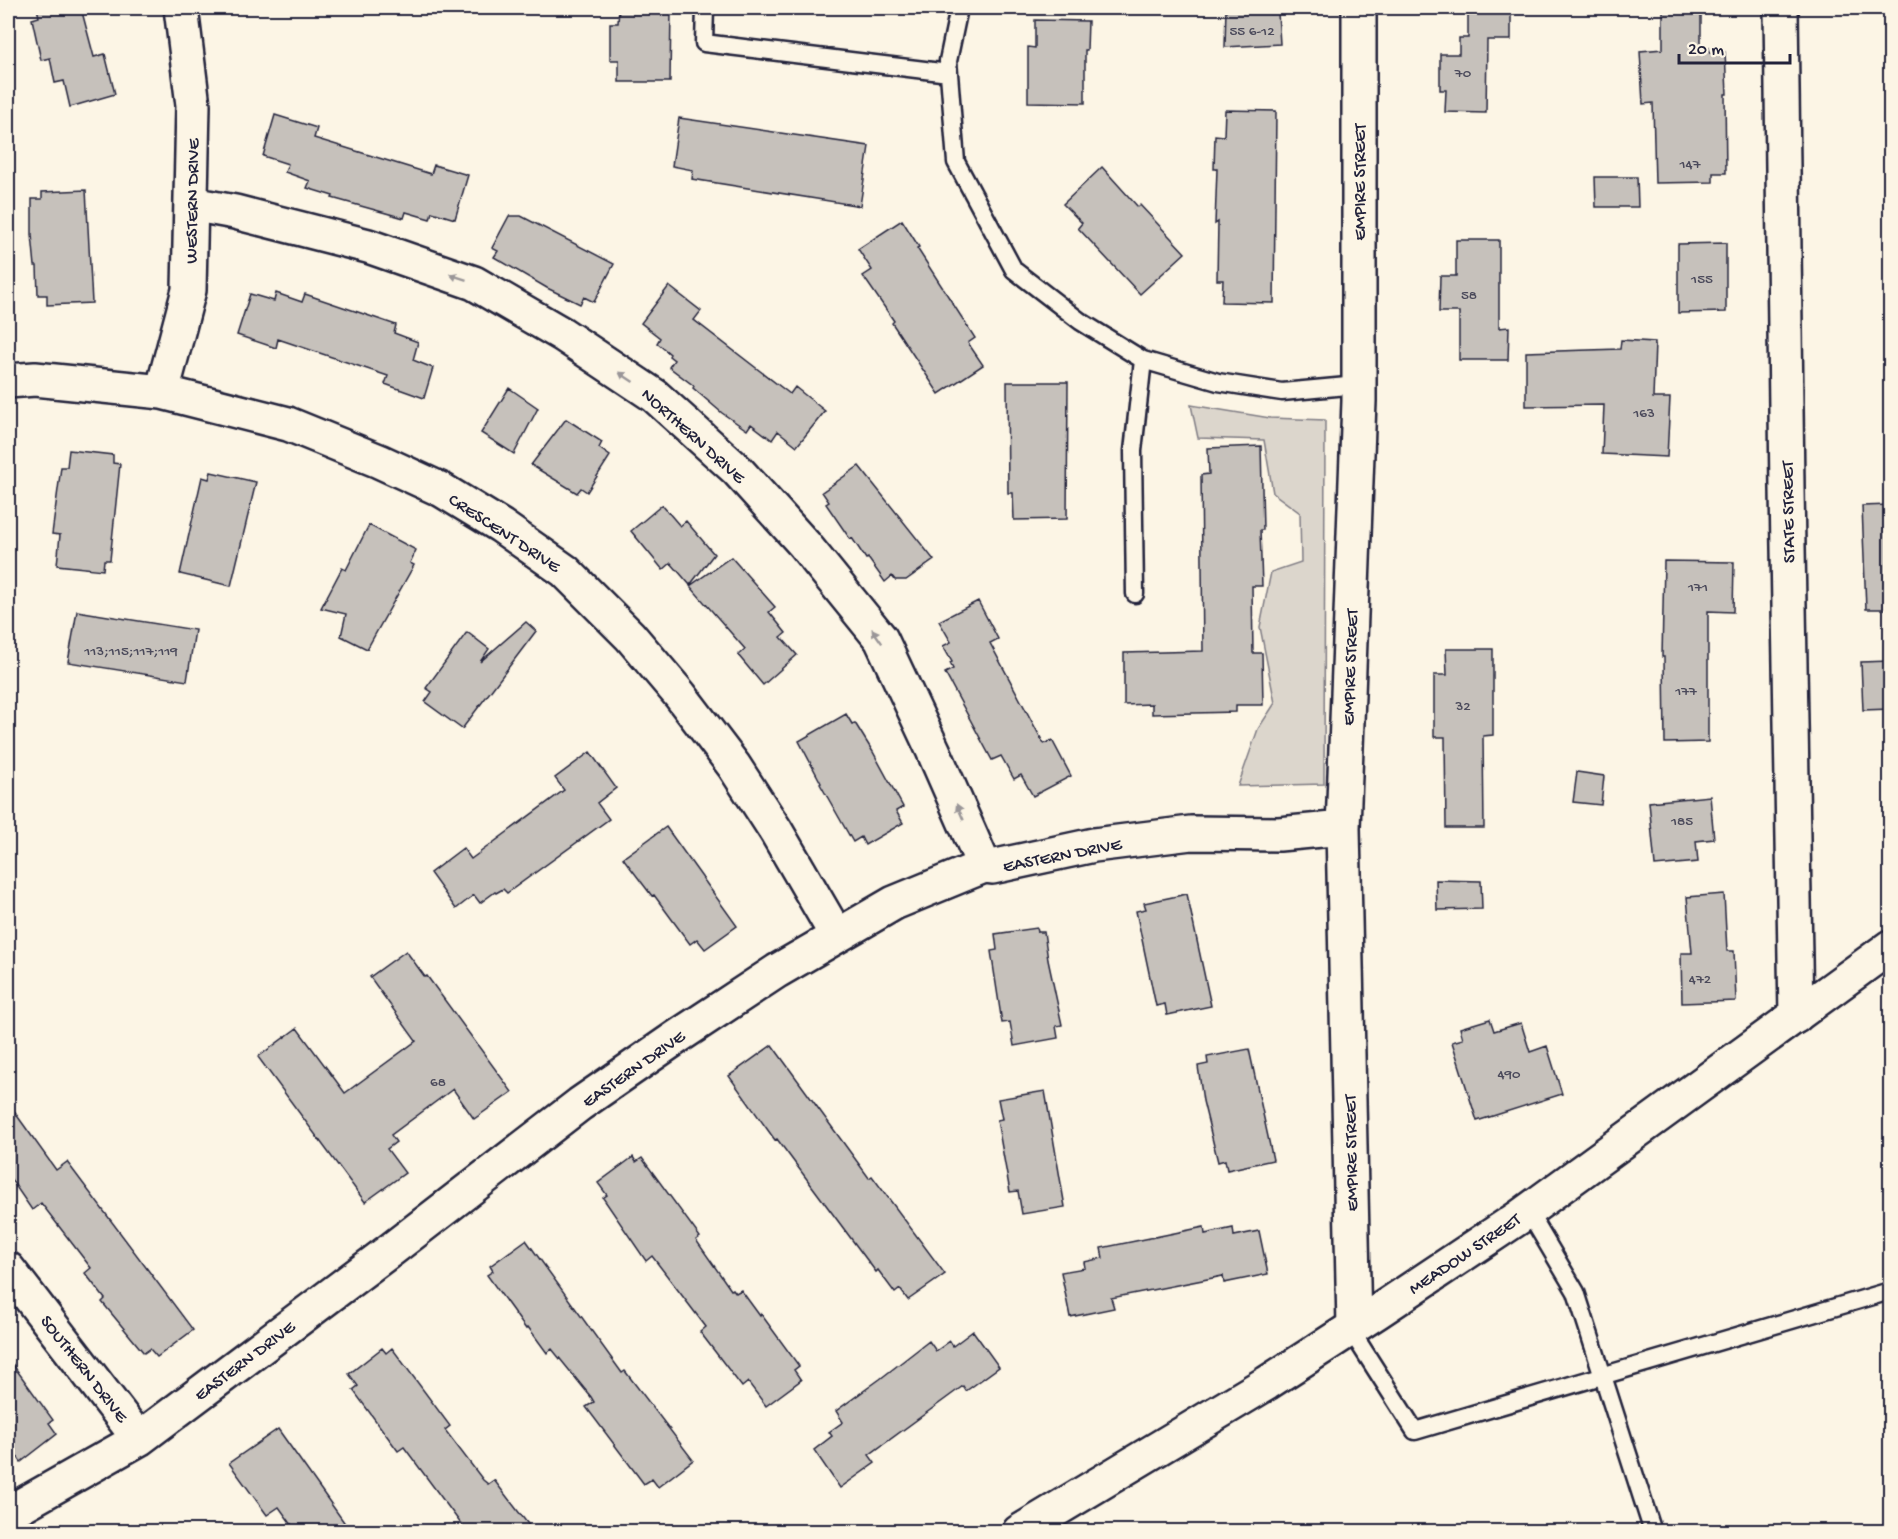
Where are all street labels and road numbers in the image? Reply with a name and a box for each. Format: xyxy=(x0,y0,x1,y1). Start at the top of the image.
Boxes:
street label: EMPIRE STREET xyxy=(1351,122,1372,240)
street label: WESTERN DRIVE xyxy=(182,138,205,264)
street label: NORTHERN DRIVE xyxy=(636,385,749,490)
street label: STATE STREET xyxy=(1778,460,1801,563)
street label: CRESCENT DRIVE xyxy=(444,490,564,579)
street label: EMPIRE STREET xyxy=(1339,607,1364,726)
street label: EASTERN DRIVE xyxy=(1001,835,1124,878)
street label: EASTERN DRIVE xyxy=(579,1026,690,1113)
street label: EMPIRE STREET xyxy=(1341,1093,1364,1212)
street label: MEADOW STREET xyxy=(1405,1209,1526,1300)
street label: SOUTHERN DRIVE xyxy=(35,1312,132,1428)
street label: EASTERN DRIVE xyxy=(191,1317,301,1407)

